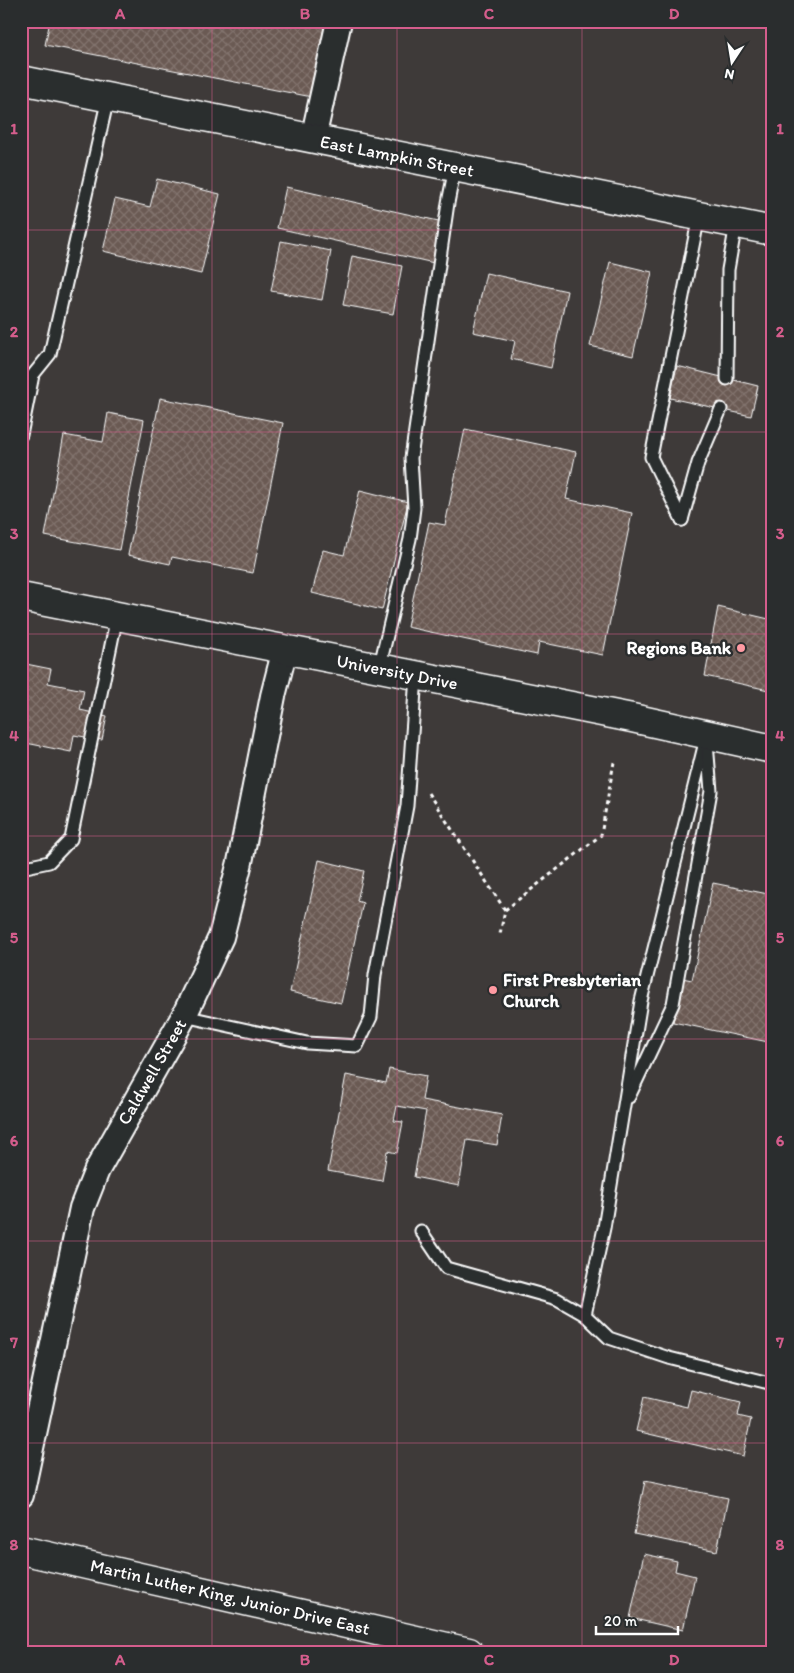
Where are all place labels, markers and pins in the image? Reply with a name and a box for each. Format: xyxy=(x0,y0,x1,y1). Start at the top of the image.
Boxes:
place label: Regions Bank xyxy=(627,637,732,659)
marker: Regions Bank xyxy=(735,642,747,654)
place label: First Presbyterian Church xyxy=(503,969,642,1012)
marker: First Presbyterian Church xyxy=(487,984,499,996)

